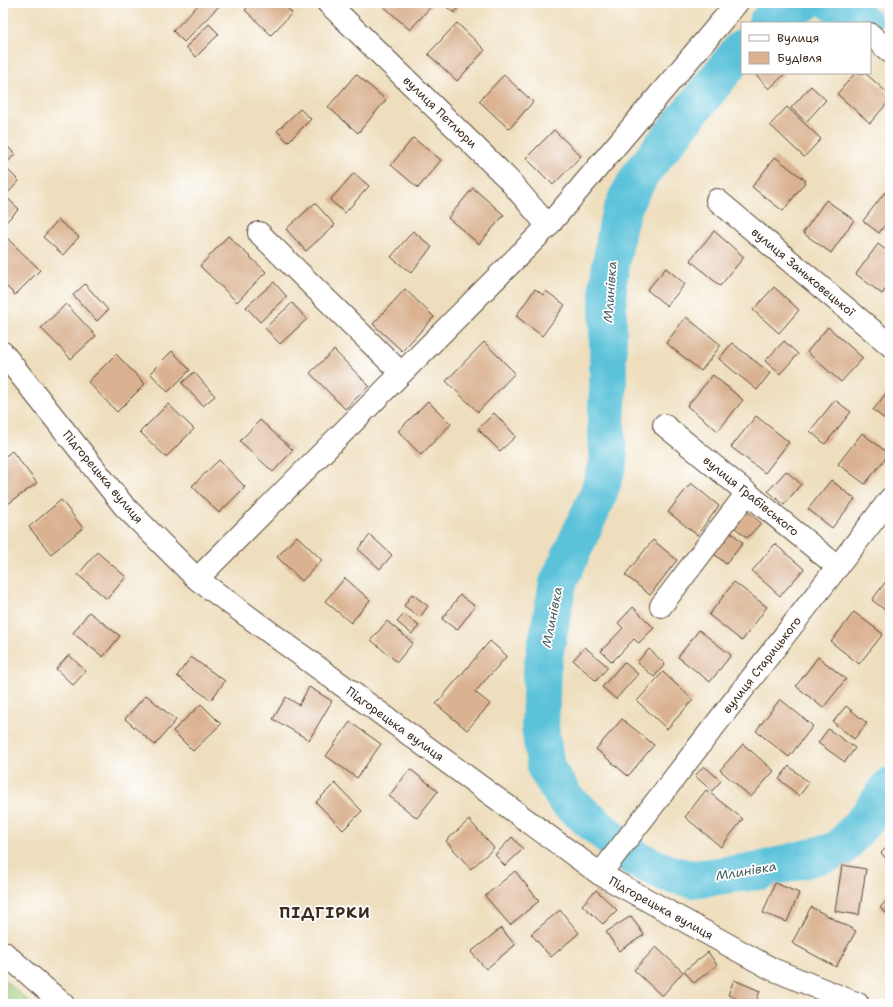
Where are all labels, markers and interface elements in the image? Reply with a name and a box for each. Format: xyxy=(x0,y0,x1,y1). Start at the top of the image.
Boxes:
legend xyxy=(741,22,871,74)
text: Вулиця xyxy=(777,30,819,46)
text: Будівля xyxy=(777,50,822,66)
street label: вулиця Петлюри xyxy=(400,73,481,152)
street label: вулиця Заньковецької xyxy=(748,224,858,320)
water label: Млинівка xyxy=(599,261,621,323)
street label: Підгорецька вулиця xyxy=(59,427,147,527)
street label: вулиця Грабівського xyxy=(700,452,802,540)
water label: Млинівка xyxy=(538,585,566,649)
street label: вулиця Старицького xyxy=(719,613,805,717)
street label: Підгорецька вулиця xyxy=(343,683,447,765)
water label: Млинівка xyxy=(714,857,778,885)
street label: Підгорецька вулиця xyxy=(606,873,716,943)
district label: ПІДГІРКИ xyxy=(279,902,371,923)

